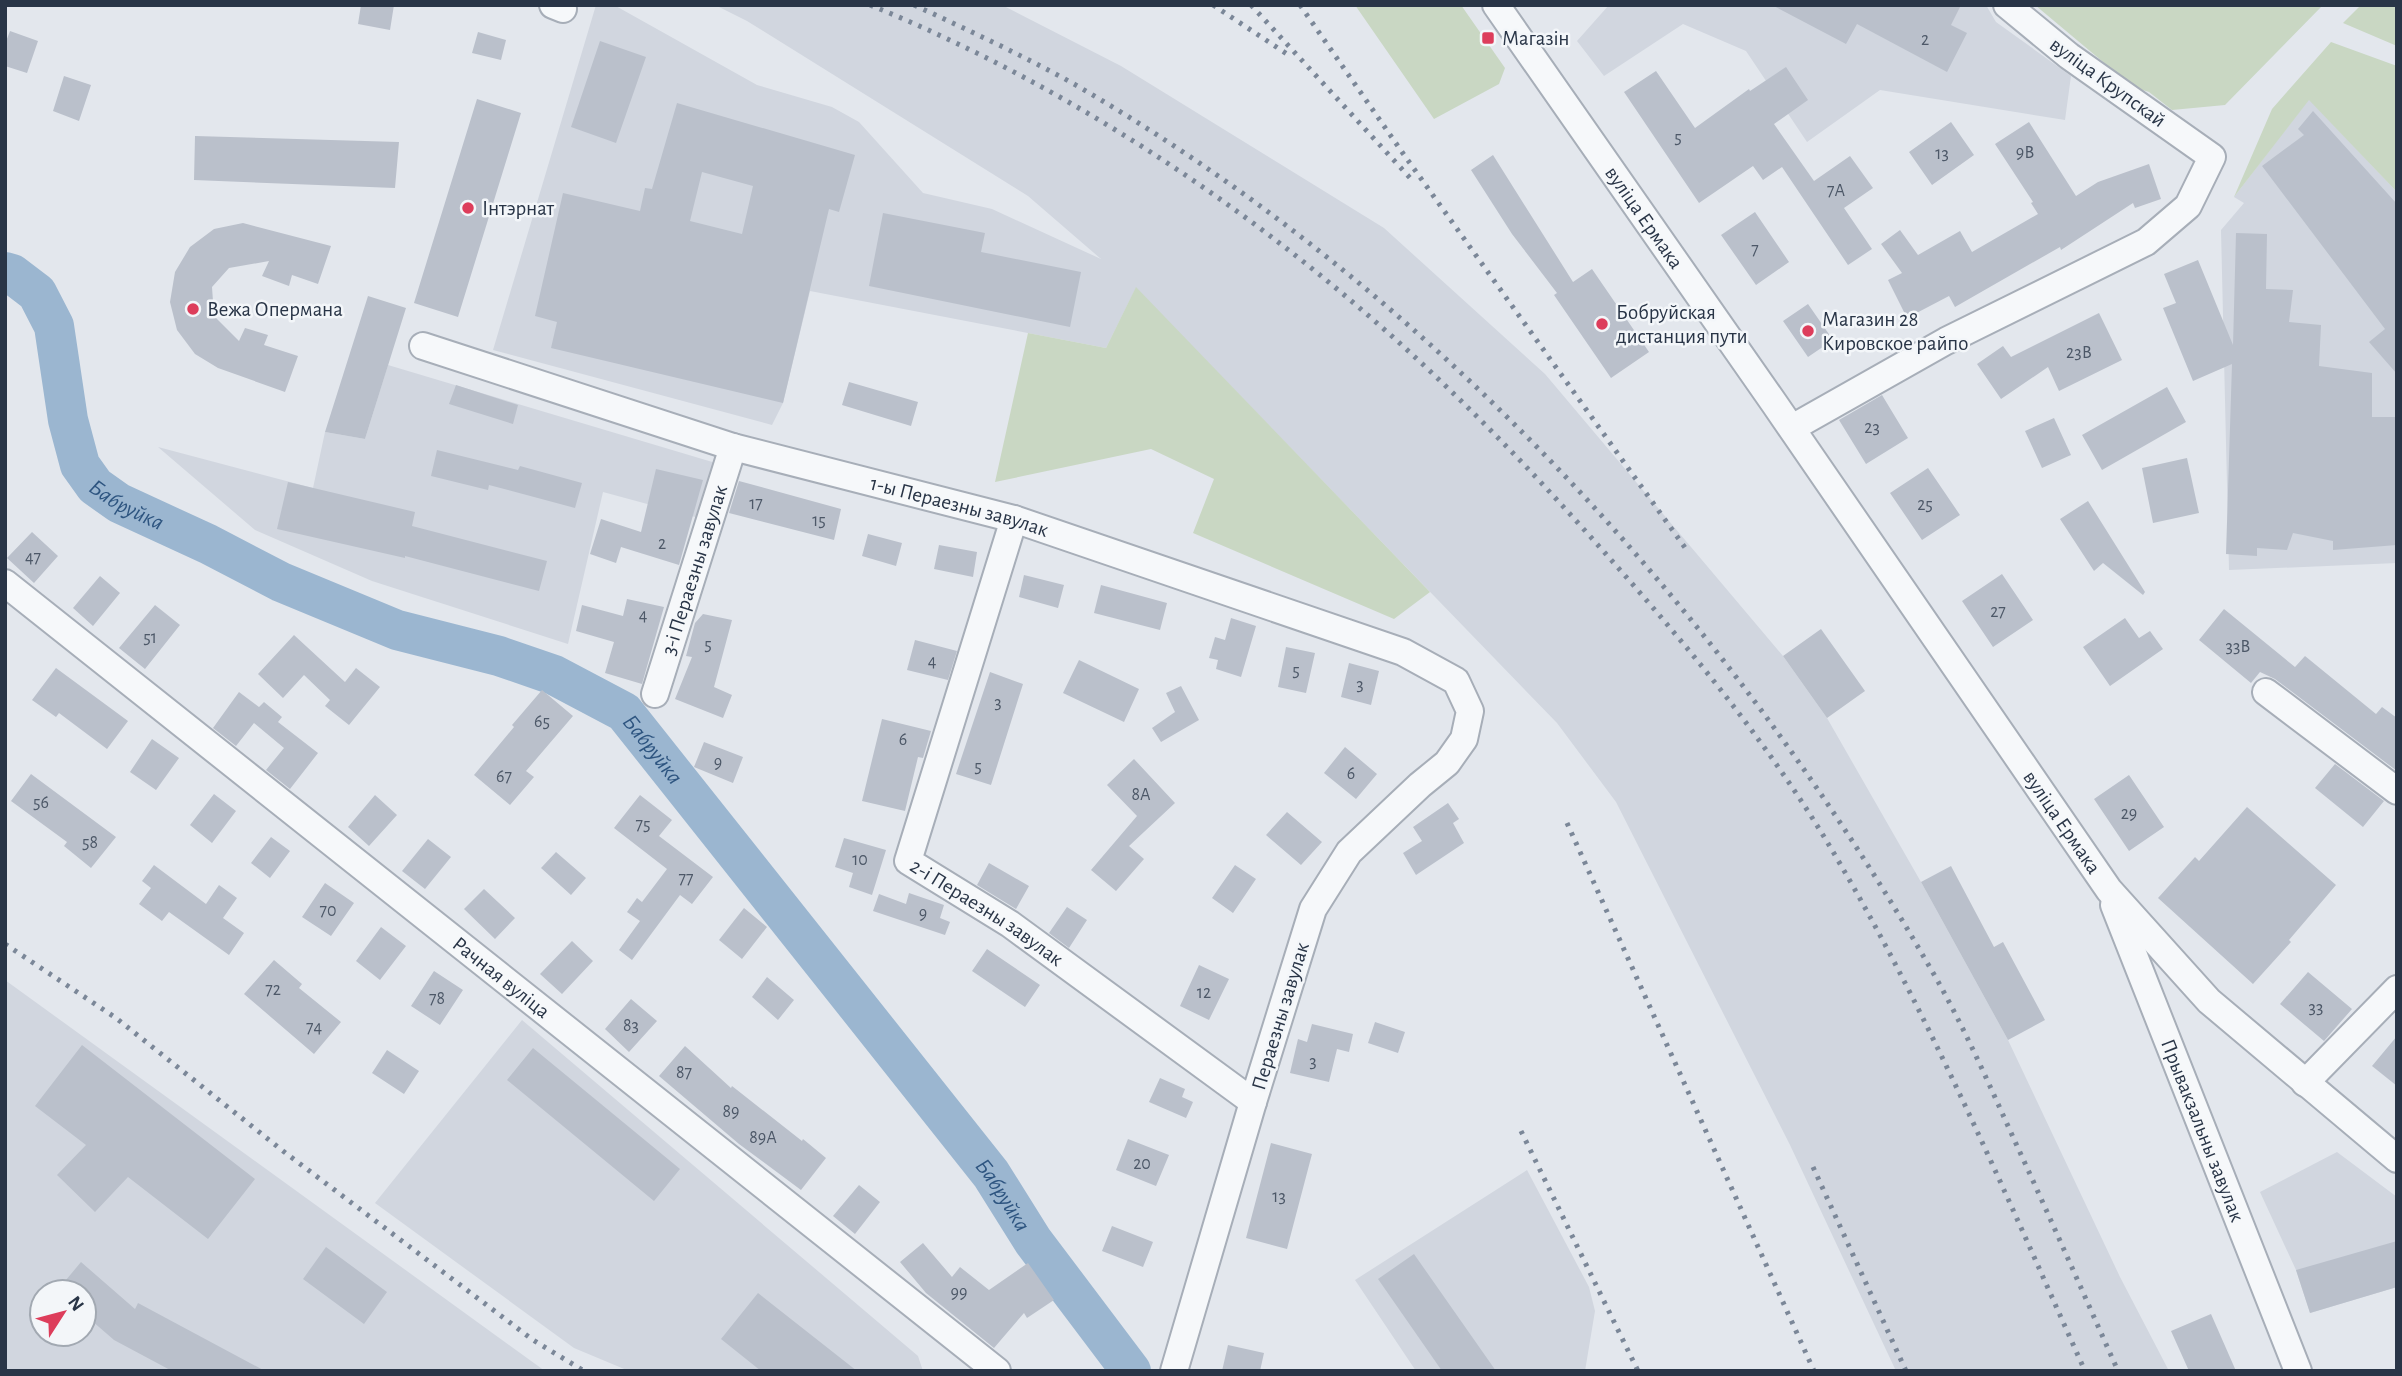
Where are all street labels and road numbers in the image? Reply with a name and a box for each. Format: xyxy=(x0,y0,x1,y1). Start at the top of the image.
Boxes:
street label: вуліца Крупскай xyxy=(2046,34,2169,131)
street label: вуліца Ермака xyxy=(1601,162,1687,273)
street label: 1-ы Пераезны завулак xyxy=(868,473,1051,541)
street label: 3-і Пераезны завулак xyxy=(658,482,731,658)
street label: вуліца Ермака xyxy=(2019,767,2105,878)
street label: 2-і Пераезны завулак xyxy=(906,855,1067,970)
street label: Рачная вуліца xyxy=(449,933,554,1023)
street label: Пераезны завулак xyxy=(1248,939,1313,1093)
street label: Прывакзальны завулак xyxy=(2157,1036,2248,1225)

